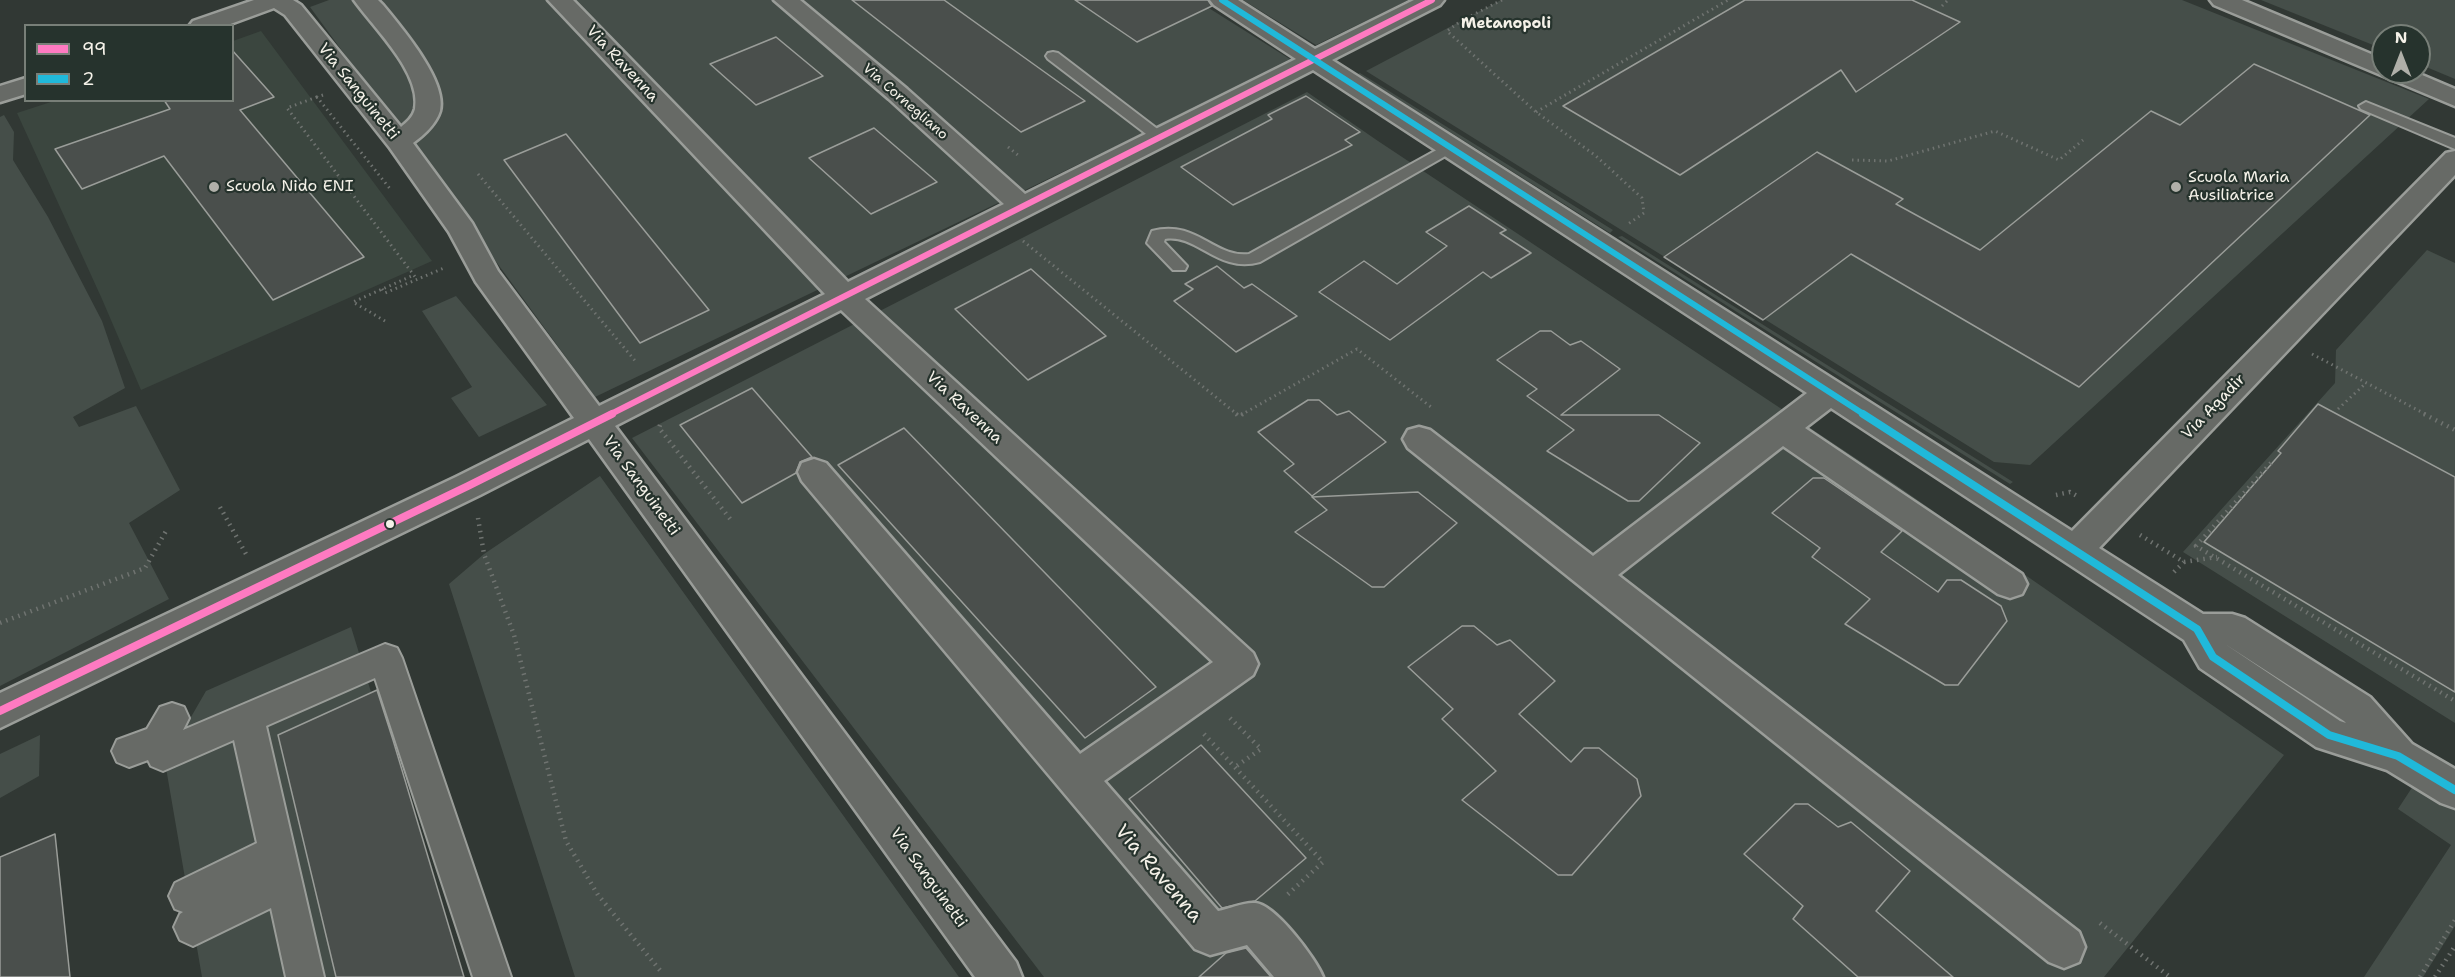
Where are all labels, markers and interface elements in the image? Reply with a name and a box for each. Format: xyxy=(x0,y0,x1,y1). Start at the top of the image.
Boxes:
district label: Metanopoli xyxy=(1461,15,1551,33)
street label: Via Ravenna xyxy=(582,22,662,106)
legend xyxy=(24,24,234,102)
north arrow xyxy=(2371,24,2431,84)
text: N xyxy=(2395,27,2407,48)
text: 99 xyxy=(82,37,106,61)
street label: Via Sanguinetti xyxy=(313,40,403,144)
street label: Via Cornegliano xyxy=(859,60,951,144)
text: 2 xyxy=(82,67,95,91)
place label: Scuola Maria Ausiliatrice xyxy=(2188,168,2289,206)
place label: Scuola Nido ENI xyxy=(226,177,354,197)
marker: Scuola Nido ENI xyxy=(207,180,221,194)
marker: Scuola Maria Ausiliatrice xyxy=(2169,180,2183,194)
street label: Via Ravenna xyxy=(922,368,1006,448)
street label: Via Agadir xyxy=(2178,370,2250,444)
street label: Via Sanguinetti xyxy=(598,432,684,540)
unlabelled marker xyxy=(384,518,396,530)
street label: Via Ravenna xyxy=(1109,820,1207,928)
street label: Via Sanguinetti xyxy=(885,824,971,932)

